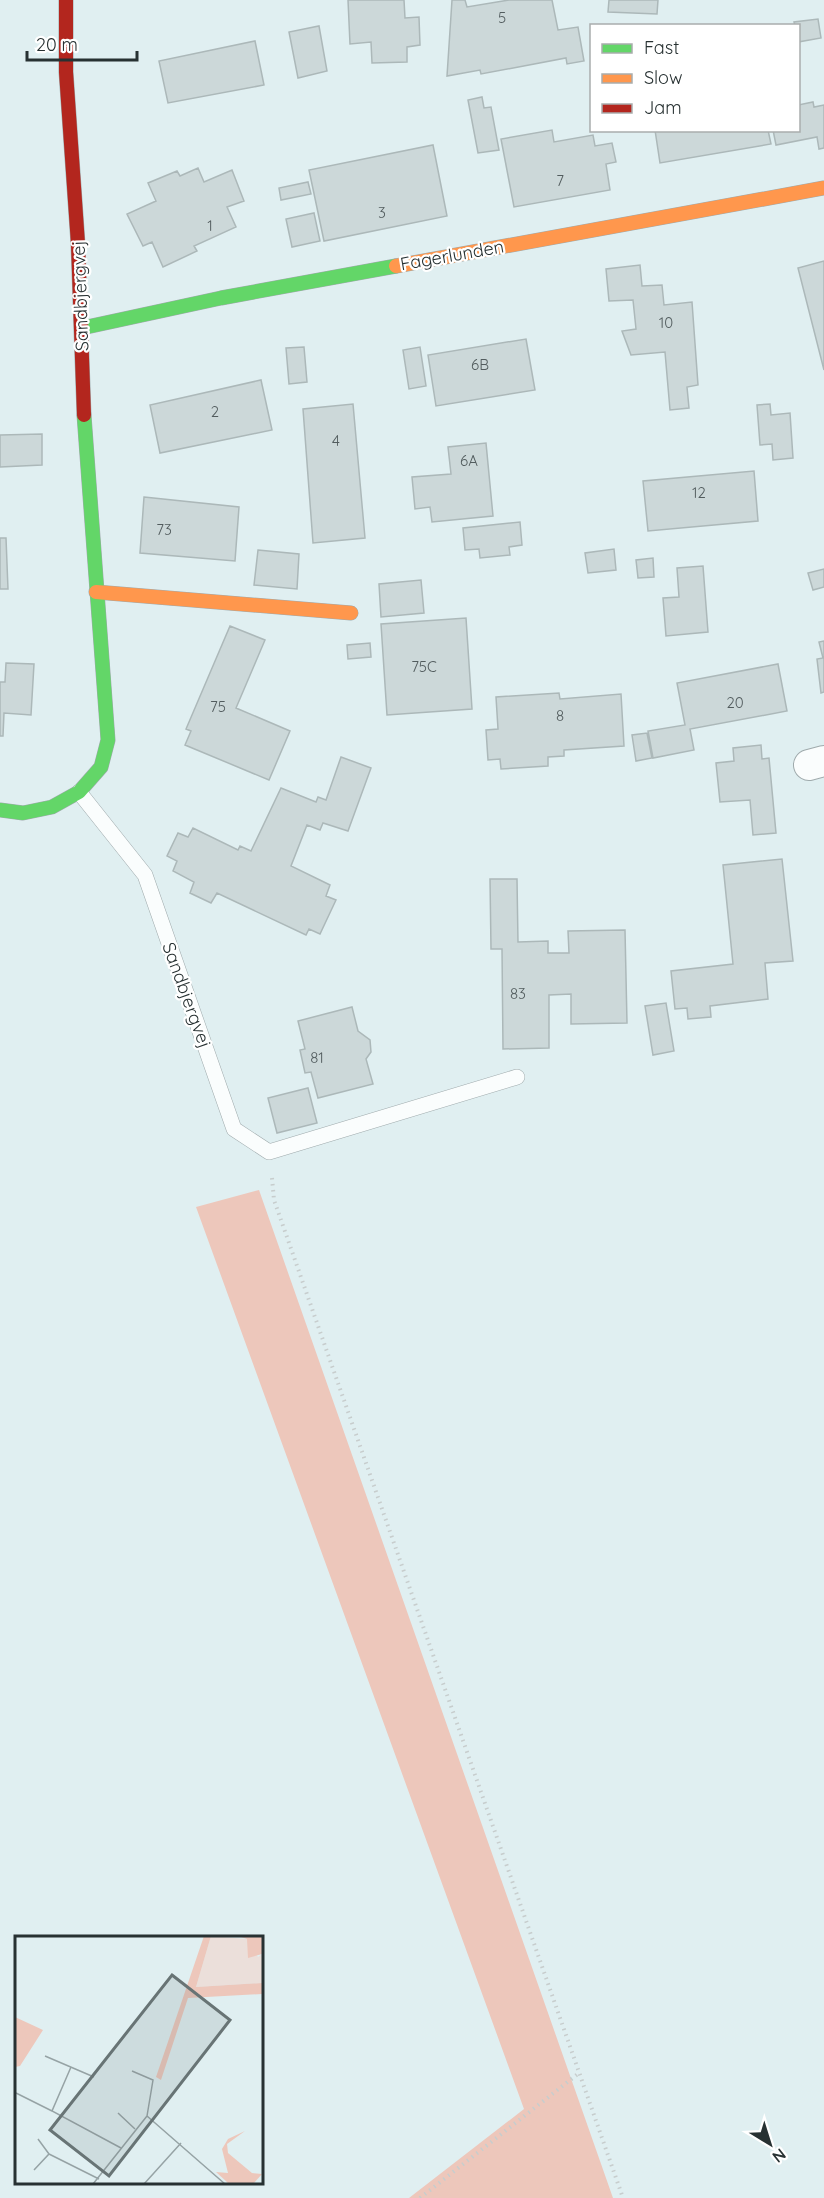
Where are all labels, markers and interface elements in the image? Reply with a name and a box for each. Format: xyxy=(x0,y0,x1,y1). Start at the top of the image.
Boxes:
house number: 5 xyxy=(498,8,506,27)
scale bar xyxy=(27,24,136,62)
legend xyxy=(590,24,800,132)
text: 20 m xyxy=(36,33,78,56)
text: Fast xyxy=(644,36,679,59)
text: Slow xyxy=(644,66,682,89)
text: Jam xyxy=(644,96,682,119)
house number: 7 xyxy=(556,171,564,190)
house number: 3 xyxy=(378,203,386,222)
house number: 1 xyxy=(207,216,213,235)
street label: Fagerlunden xyxy=(398,235,506,275)
street label: Sandbjergvej xyxy=(67,240,93,352)
house number: 10 xyxy=(659,313,673,332)
house number: 6B xyxy=(471,355,489,374)
house number: 2 xyxy=(211,402,219,421)
house number: 4 xyxy=(332,431,340,450)
house number: 6A xyxy=(460,451,478,470)
house number: 12 xyxy=(692,483,706,502)
house number: 73 xyxy=(156,520,172,539)
house number: 75C xyxy=(411,657,437,676)
house number: 20 xyxy=(726,693,744,712)
house number: 75 xyxy=(210,697,226,716)
house number: 8 xyxy=(556,706,564,725)
street label: Sandbjergvej xyxy=(157,939,217,1051)
house number: 83 xyxy=(510,984,526,1003)
house number: 81 xyxy=(310,1048,324,1067)
inset map xyxy=(15,1936,262,2183)
north arrow xyxy=(740,2114,800,2174)
text: N xyxy=(768,2144,790,2167)

